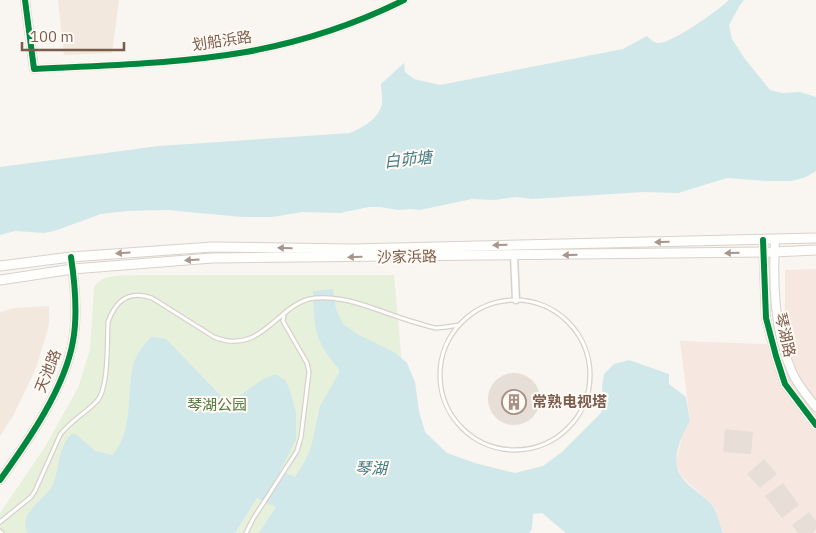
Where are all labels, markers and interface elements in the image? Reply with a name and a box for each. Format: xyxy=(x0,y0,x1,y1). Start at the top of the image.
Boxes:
scale bar xyxy=(22,20,125,52)
text: 100 m xyxy=(30,27,74,46)
street label: 划船浜路 xyxy=(191,27,253,54)
water label: 白茆塘 xyxy=(383,146,436,171)
one-way arrow xyxy=(654,238,670,246)
one-way arrow xyxy=(492,242,508,250)
one-way arrow xyxy=(277,244,293,252)
street label: 沙家浜路 xyxy=(377,246,437,267)
one-way arrow xyxy=(114,249,130,257)
one-way arrow xyxy=(724,249,740,257)
one-way arrow xyxy=(562,251,578,259)
one-way arrow xyxy=(347,254,363,262)
one-way arrow xyxy=(184,256,200,264)
street label: 琴湖路 xyxy=(771,311,800,359)
street label: 天池路 xyxy=(30,346,65,395)
building icon: 常熟电视塔 xyxy=(501,389,527,415)
place label: 常熟电视塔 xyxy=(532,392,607,411)
park label: 琴湖公园 xyxy=(187,395,247,414)
water label: 琴湖 xyxy=(355,458,390,478)

